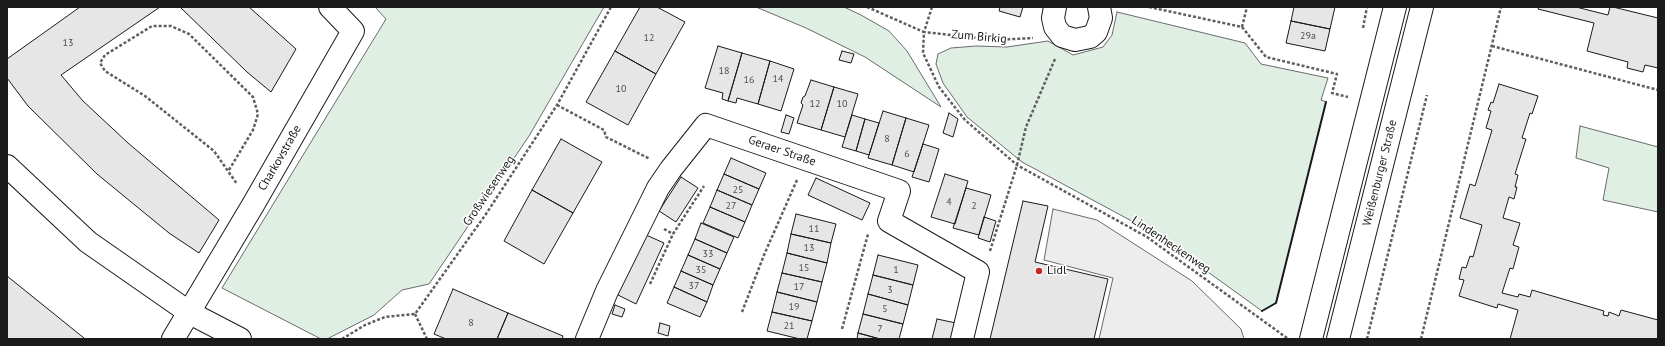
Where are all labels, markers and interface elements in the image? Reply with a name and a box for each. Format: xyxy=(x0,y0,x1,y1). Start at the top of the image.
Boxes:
street label: Zum Birkig xyxy=(951,27,1007,47)
house number: 29a xyxy=(1300,30,1316,42)
house number: 12 xyxy=(644,32,654,44)
house number: 13 xyxy=(63,37,73,49)
house number: 18 xyxy=(719,65,729,77)
house number: 14 xyxy=(773,73,783,85)
house number: 16 xyxy=(744,74,754,86)
house number: 10 xyxy=(616,83,626,95)
house number: 12 xyxy=(810,98,820,110)
house number: 10 xyxy=(837,98,847,110)
street label: Weißenburger Straße xyxy=(1360,118,1400,228)
street label: Charkovstraße xyxy=(255,123,305,193)
street label: Geraer Straße xyxy=(746,133,818,169)
house number: 8 xyxy=(884,133,890,145)
house number: 6 xyxy=(904,148,910,160)
street label: Großwiesenweg xyxy=(460,153,518,229)
house number: 25 xyxy=(733,184,743,196)
house number: 4 xyxy=(946,196,952,208)
house number: 27 xyxy=(726,200,736,212)
house number: 2 xyxy=(971,200,977,212)
street label: Lindenheckenweg xyxy=(1129,213,1213,277)
house number: 11 xyxy=(809,223,819,235)
house number: 13 xyxy=(804,242,814,254)
house number: 33 xyxy=(703,248,713,260)
house number: 15 xyxy=(799,262,809,274)
house number: 35 xyxy=(696,264,706,276)
house number: 1 xyxy=(893,264,899,276)
place label: Lidl xyxy=(1047,264,1066,278)
marker: Lidl xyxy=(1034,266,1044,276)
house number: 37 xyxy=(689,280,699,292)
house number: 17 xyxy=(794,281,804,293)
house number: 3 xyxy=(887,284,893,296)
house number: 19 xyxy=(789,301,799,313)
house number: 5 xyxy=(882,303,888,315)
house number: 8 xyxy=(468,317,474,329)
house number: 21 xyxy=(784,320,794,332)
house number: 7 xyxy=(877,323,883,335)

